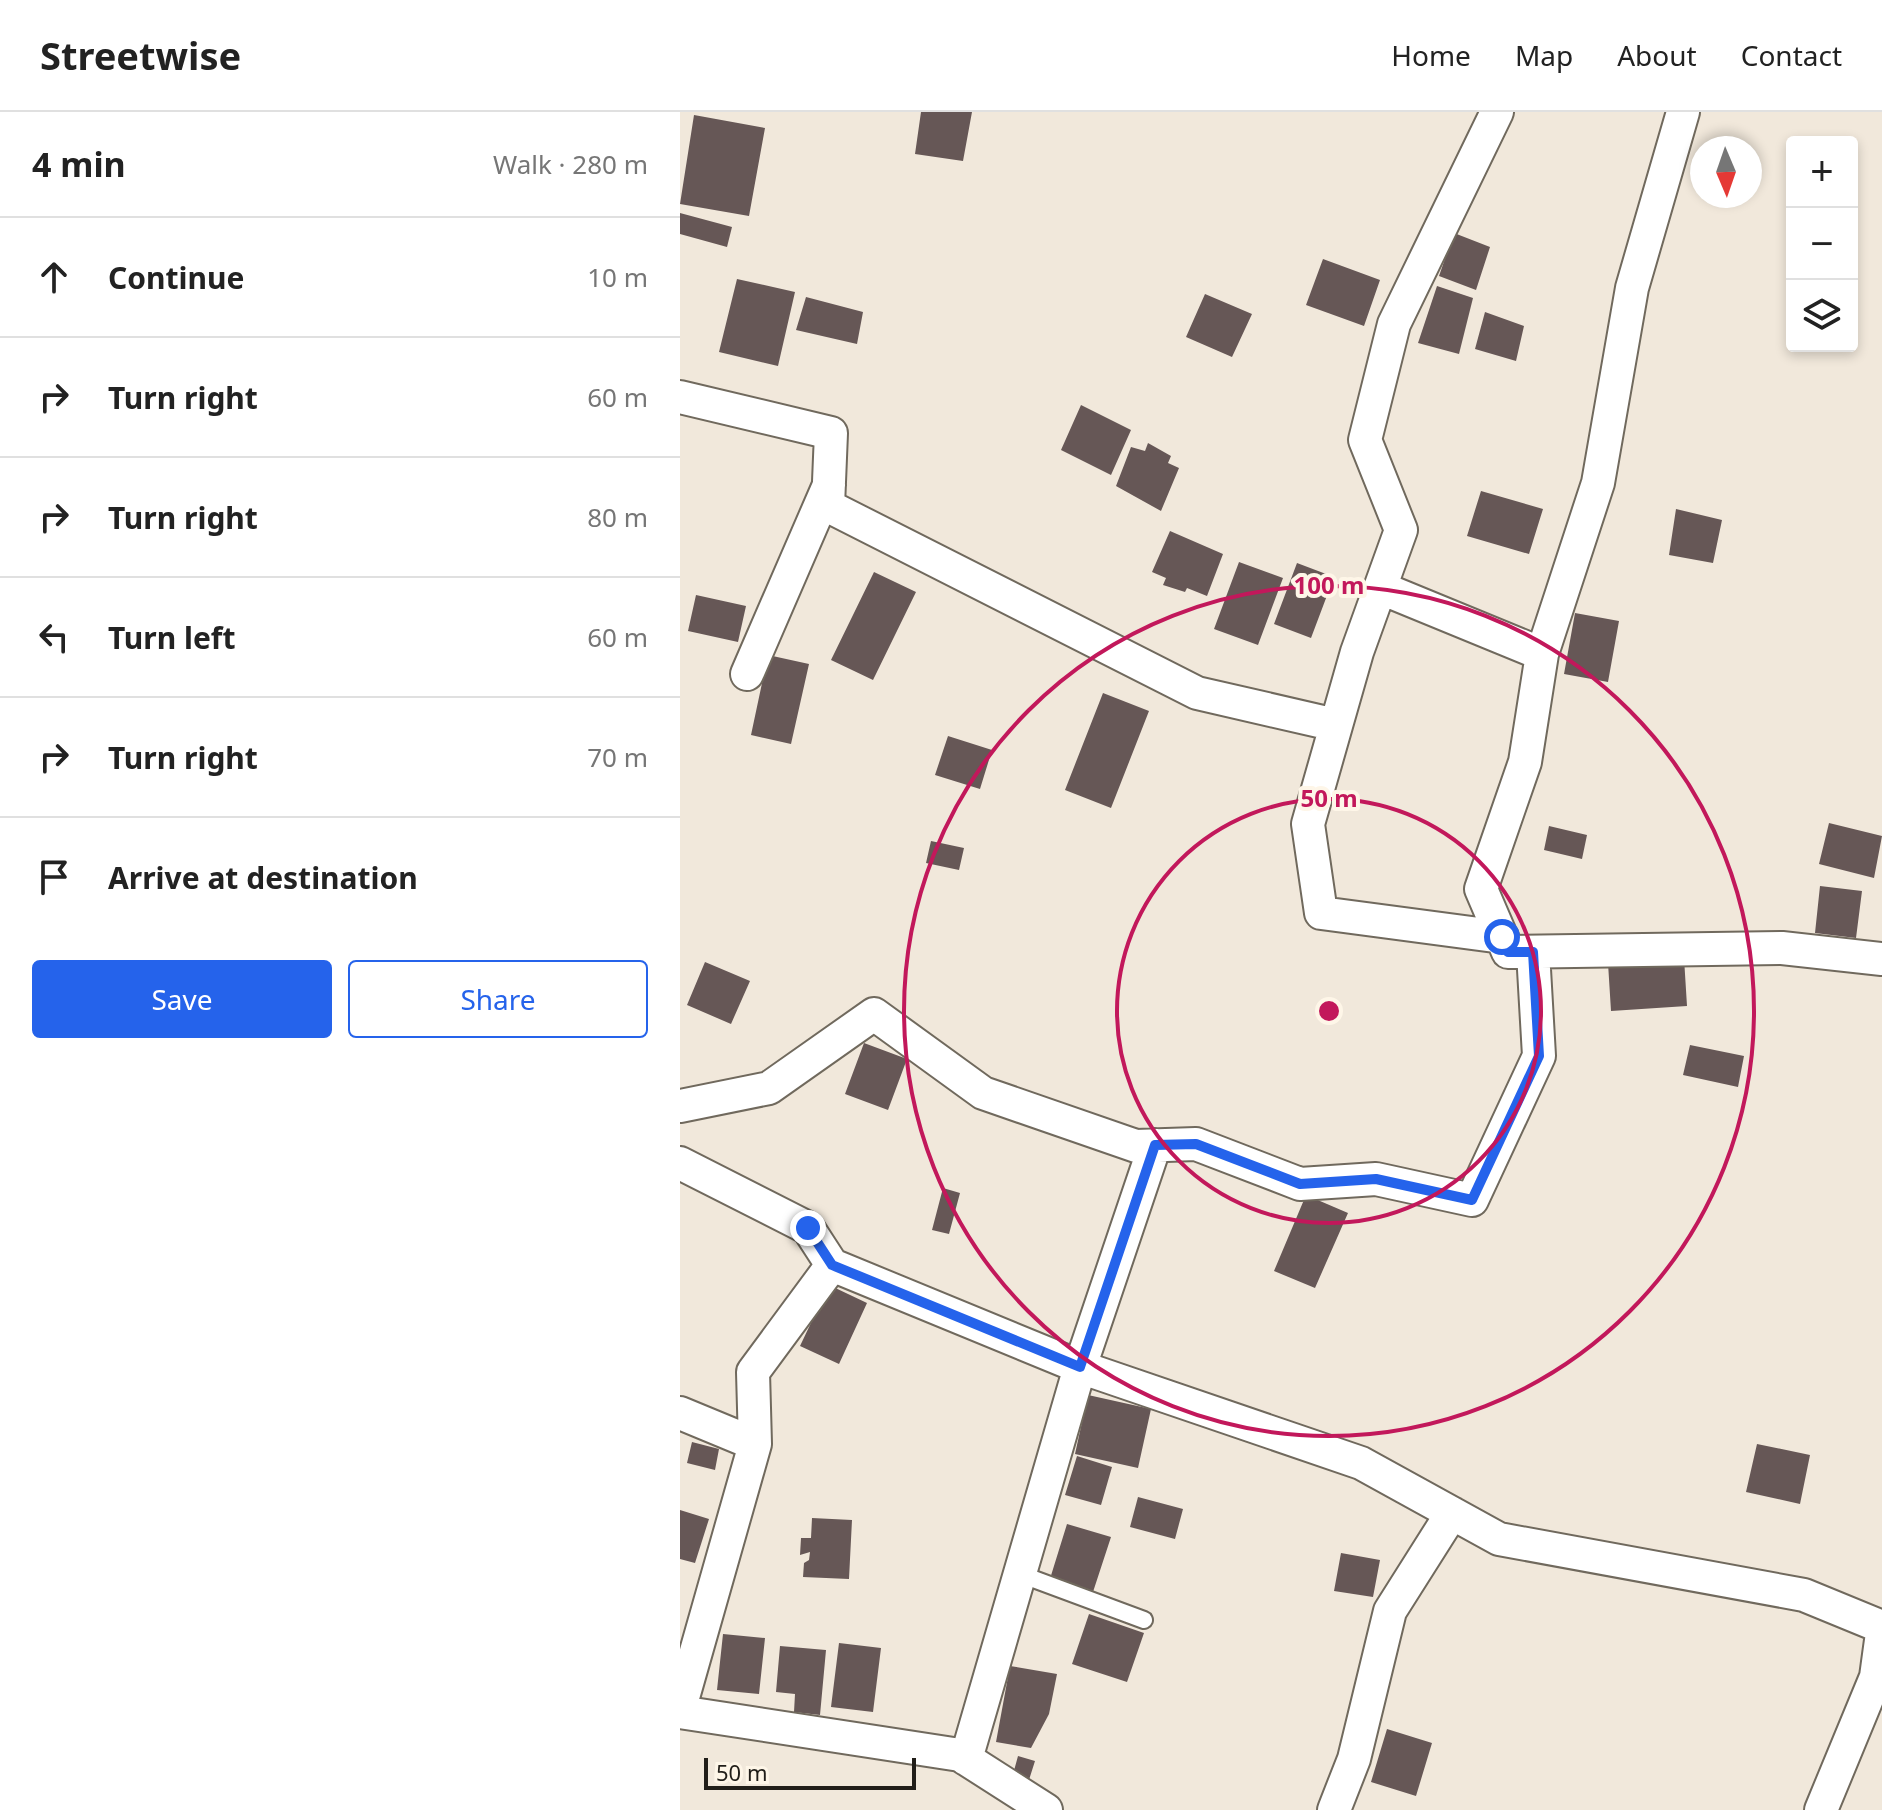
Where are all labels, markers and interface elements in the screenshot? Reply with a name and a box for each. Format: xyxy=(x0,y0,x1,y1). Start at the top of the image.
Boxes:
text: Streetwise xyxy=(40,29,241,81)
text: Home xyxy=(1391,36,1471,74)
text: Map xyxy=(1515,36,1573,74)
text: About xyxy=(1617,36,1697,74)
text: Contact xyxy=(1741,36,1842,74)
north arrow xyxy=(1690,136,1762,208)
map controls xyxy=(1786,136,1858,352)
button: + xyxy=(1786,136,1858,208)
text: 4 min xyxy=(32,141,126,187)
text: Walk · 280 m xyxy=(493,146,648,182)
button: − xyxy=(1786,208,1858,280)
icon: ahead xyxy=(32,255,76,299)
text: Continue xyxy=(108,257,244,298)
text: 10 m xyxy=(587,259,648,295)
button: layers xyxy=(1786,280,1858,352)
icon: right xyxy=(32,375,76,419)
text: Turn right xyxy=(108,377,258,418)
text: 60 m xyxy=(587,379,648,415)
icon: right xyxy=(32,495,76,539)
text: Turn right xyxy=(108,497,258,538)
text: 80 m xyxy=(587,499,648,535)
text: 100 m xyxy=(1294,568,1364,601)
icon: left xyxy=(32,615,76,659)
text: Turn left xyxy=(108,617,236,658)
text: 60 m xyxy=(587,619,648,655)
icon: right xyxy=(32,735,76,779)
text: Turn right xyxy=(108,737,258,778)
text: 70 m xyxy=(587,739,648,775)
text: 50 m xyxy=(1300,781,1358,814)
icon: arrive xyxy=(32,855,76,899)
text: Arrive at destination xyxy=(108,857,418,898)
route start xyxy=(1484,919,1520,955)
button: Save xyxy=(32,960,332,1038)
button: Share xyxy=(348,960,648,1038)
centre of rings xyxy=(1315,997,1343,1025)
route end xyxy=(790,1210,826,1246)
scale bar xyxy=(704,1754,916,1790)
text: 50 m xyxy=(716,1757,767,1787)

